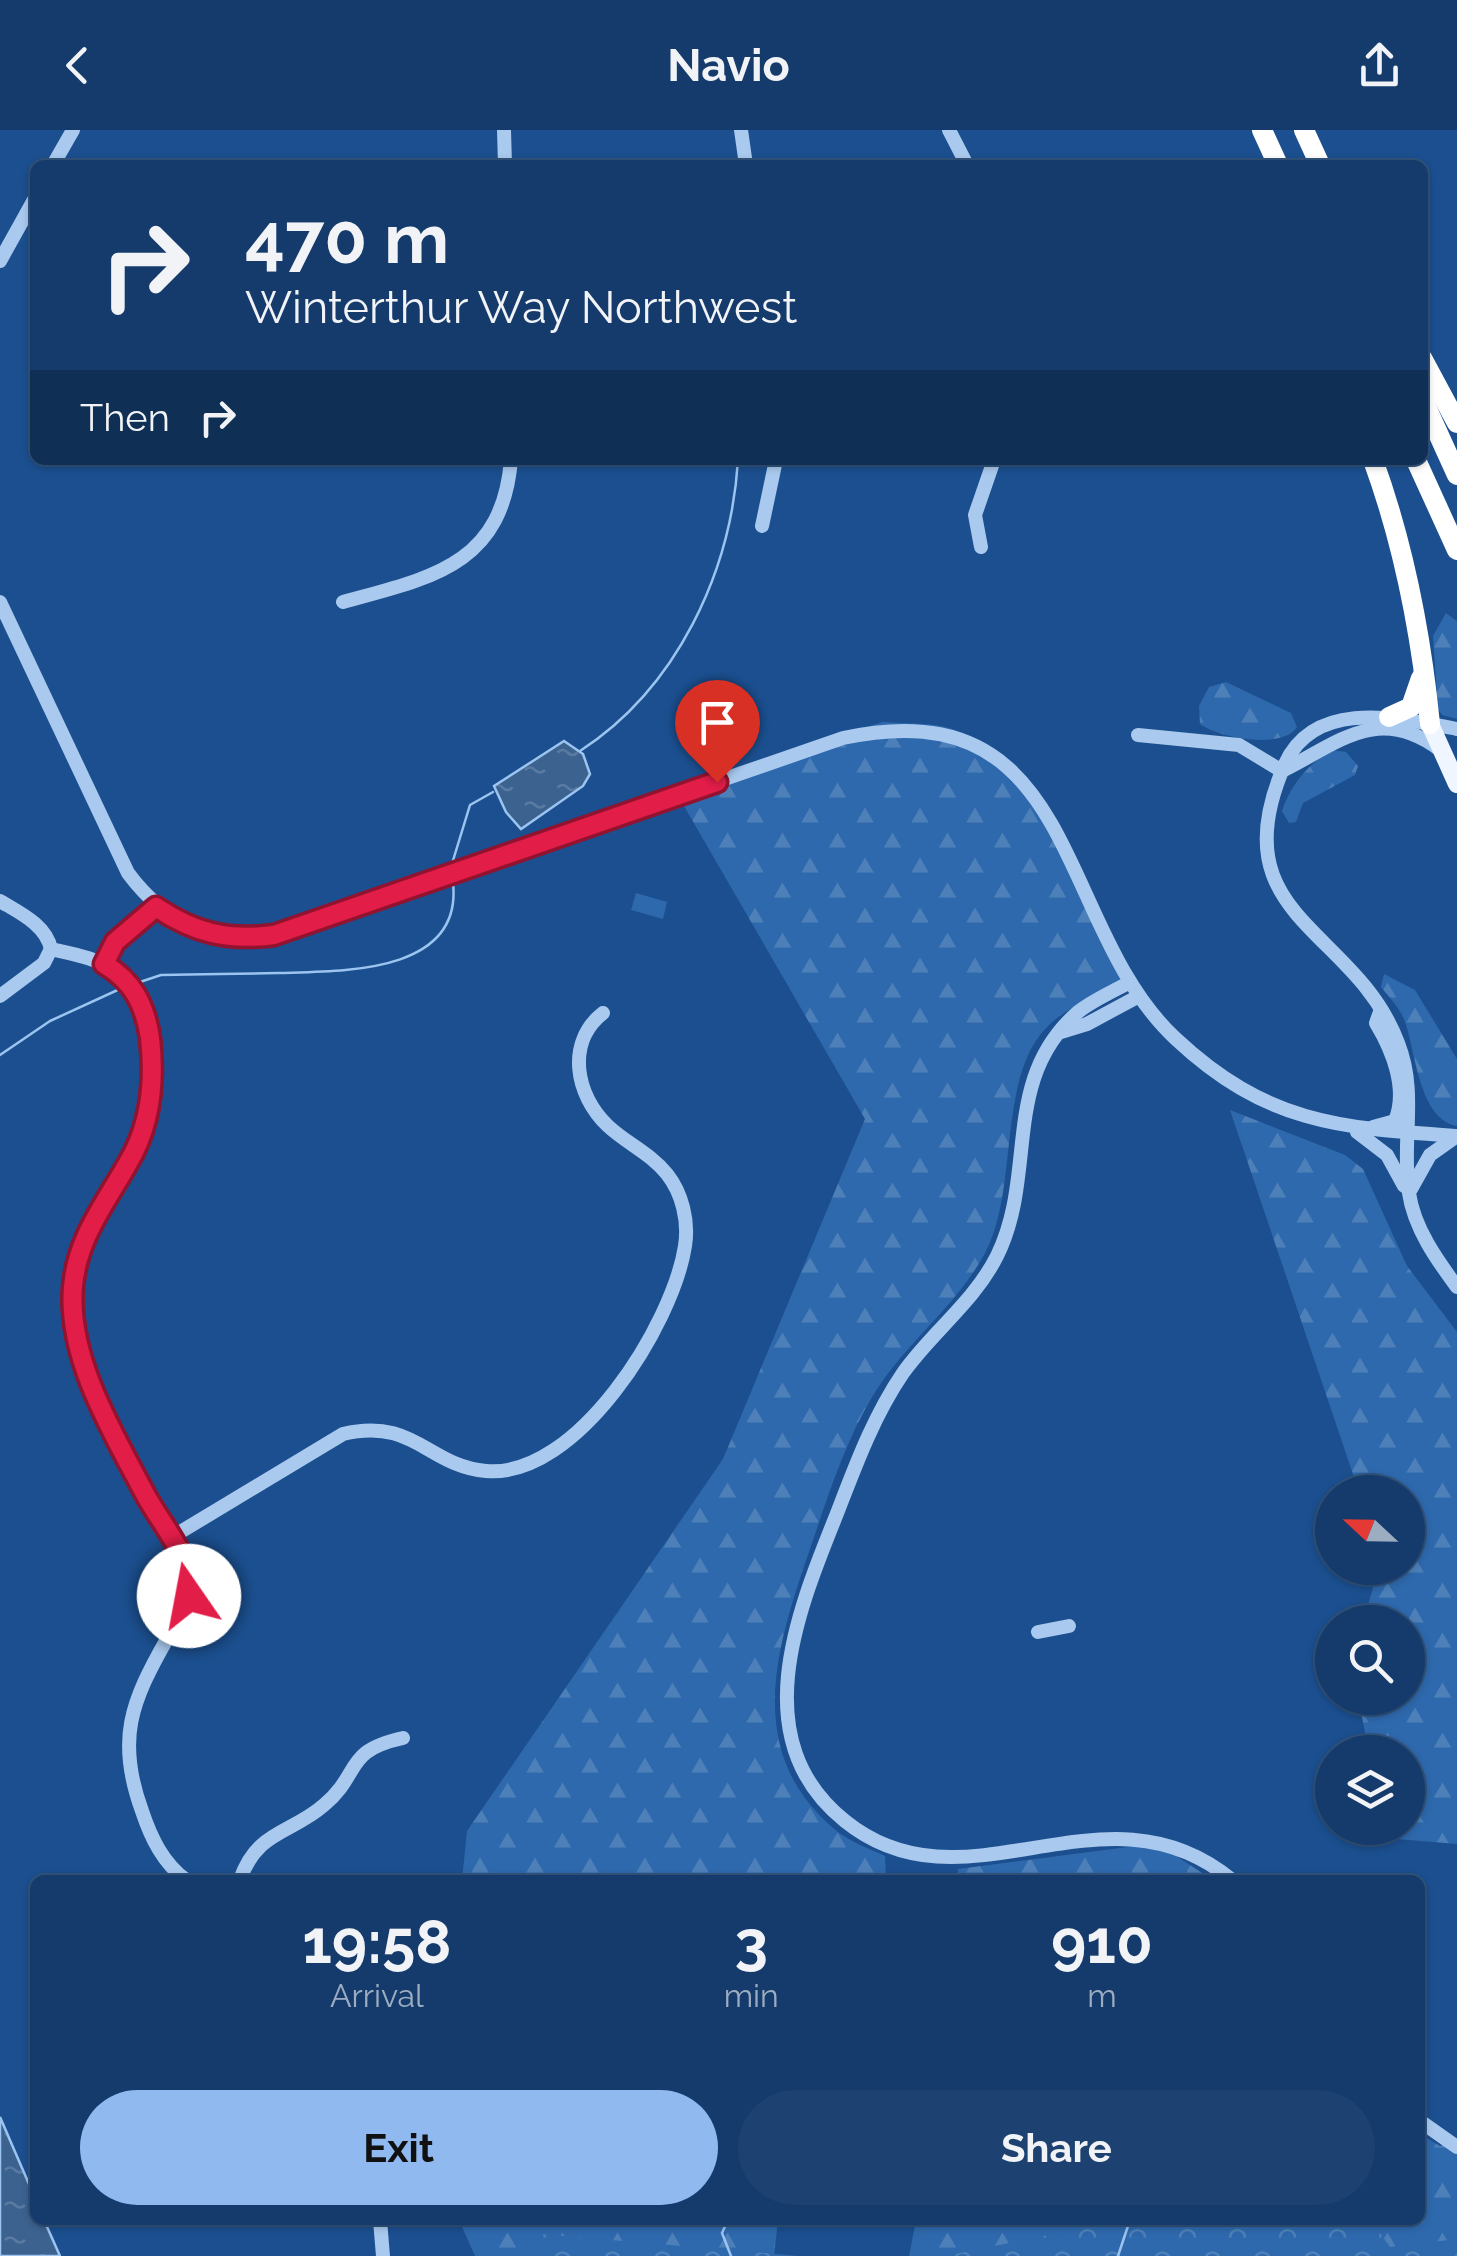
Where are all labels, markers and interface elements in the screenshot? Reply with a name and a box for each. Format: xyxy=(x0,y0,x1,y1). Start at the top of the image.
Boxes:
icon: back xyxy=(50,38,105,93)
icon: share xyxy=(1352,38,1407,93)
text: Navio xyxy=(667,39,790,92)
text: 470 m xyxy=(245,197,449,279)
icon: right xyxy=(80,200,210,330)
text: Winterthur Way Northwest xyxy=(245,281,797,334)
icon: right xyxy=(190,390,245,445)
text: Then xyxy=(80,395,170,440)
pin xyxy=(675,680,760,783)
icon: arrive xyxy=(690,695,745,750)
north arrow xyxy=(1315,1475,1425,1585)
map controls xyxy=(1315,1475,1425,1845)
position arrow xyxy=(137,1544,241,1648)
button: search xyxy=(1315,1605,1425,1715)
button: layers xyxy=(1315,1735,1425,1845)
text: 19:58 xyxy=(302,1907,451,1977)
text: 3 xyxy=(734,1907,768,1977)
text: 910 xyxy=(1051,1907,1153,1977)
text: Arrival xyxy=(330,1977,424,2014)
text: min xyxy=(724,1977,779,2014)
text: m xyxy=(1087,1977,1117,2014)
button: Exit xyxy=(80,2090,718,2205)
button: Share xyxy=(738,2090,1375,2205)

